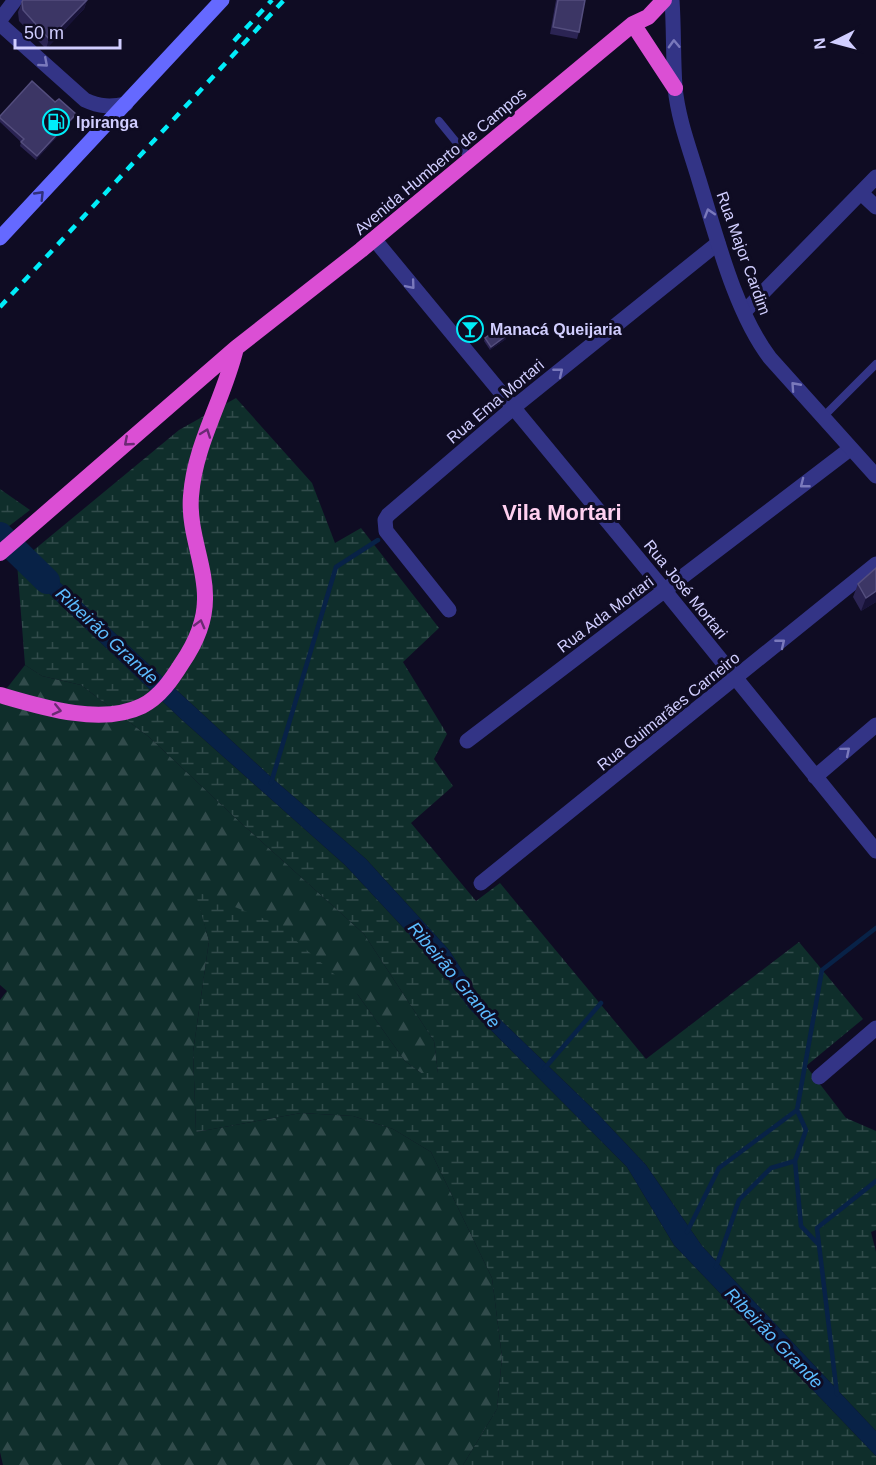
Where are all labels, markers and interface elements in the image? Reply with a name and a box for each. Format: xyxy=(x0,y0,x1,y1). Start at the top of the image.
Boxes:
scale bar xyxy=(15,12,120,50)
north arrow xyxy=(804,12,864,72)
text: 50 m xyxy=(24,23,64,43)
text: N xyxy=(811,37,829,50)
one-way arrow xyxy=(668,39,680,48)
one-way arrow xyxy=(37,56,48,67)
street label: Avenida Humberto de Campos xyxy=(351,85,529,238)
fuel station icon: Ipiranga xyxy=(41,107,71,137)
place label: Ipiranga xyxy=(76,114,138,131)
street label: Rua Major Cardim xyxy=(713,189,774,317)
one-way arrow xyxy=(33,192,44,202)
one-way arrow xyxy=(704,208,716,219)
one-way arrow xyxy=(404,278,415,289)
bar icon: Manacá Queijaria xyxy=(455,314,485,344)
place label: Manacá Queijaria xyxy=(490,321,622,338)
street label: Rua Ema Mortari xyxy=(444,356,547,447)
one-way arrow xyxy=(552,368,563,379)
one-way arrow xyxy=(791,382,802,392)
one-way arrow xyxy=(198,428,211,439)
one-way arrow xyxy=(124,435,135,446)
one-way arrow xyxy=(800,477,811,488)
district label: Vila Mortari xyxy=(502,500,622,525)
street label: Rua José Mortari xyxy=(641,537,731,642)
street label: Rua Ada Mortari xyxy=(554,573,657,656)
water label: Ribeirão Grande xyxy=(52,584,162,688)
one-way arrow xyxy=(193,619,205,630)
one-way arrow xyxy=(774,639,785,650)
street label: Rua Guimarães Carneiro xyxy=(594,649,743,774)
one-way arrow xyxy=(51,702,61,715)
one-way arrow xyxy=(839,747,850,758)
water label: Ribeirão Grande xyxy=(404,918,504,1032)
water label: Ribeirão Grande xyxy=(721,1284,827,1392)

